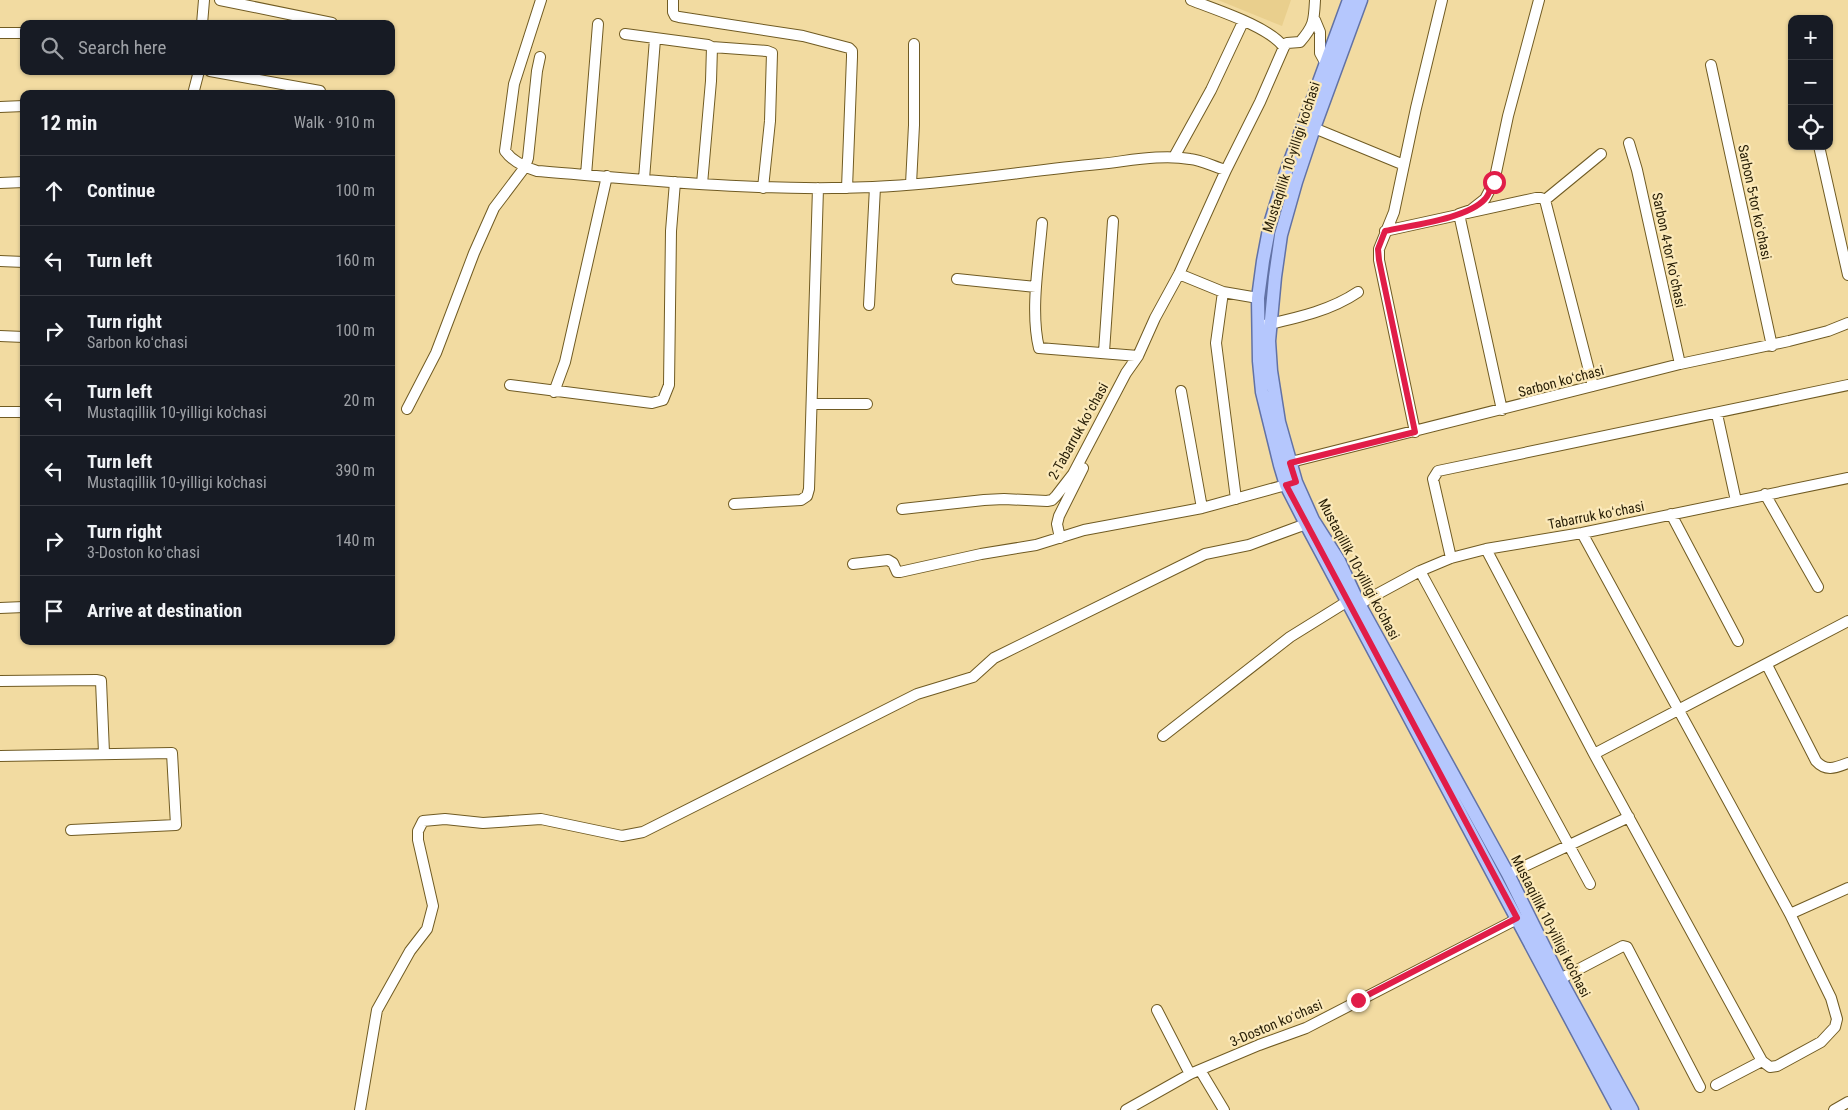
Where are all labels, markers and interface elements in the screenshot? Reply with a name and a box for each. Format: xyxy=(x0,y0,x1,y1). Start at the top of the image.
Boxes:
map controls xyxy=(1788,15,1833,150)
button: + xyxy=(1788,15,1833,60)
search box xyxy=(20,20,395,75)
icon: search xyxy=(38,34,66,62)
text: Search here xyxy=(78,36,166,59)
button: − xyxy=(1788,60,1833,105)
street label: Mustaqillik 10-yilligi ko'chasi xyxy=(1259,80,1323,234)
button: locate xyxy=(1788,105,1833,150)
text: 12 min xyxy=(40,111,97,135)
text: Walk · 910 m xyxy=(294,113,375,132)
street label: Sarbon 5-tor koʻchasi xyxy=(1735,143,1775,261)
route start xyxy=(1483,171,1506,194)
icon: ahead xyxy=(40,177,68,205)
text: Continue xyxy=(87,179,155,202)
text: 100 m xyxy=(336,181,375,200)
street label: Sarbon 4-tor koʻchasi xyxy=(1649,191,1689,309)
icon: left xyxy=(40,247,68,275)
text: Turn left xyxy=(87,249,152,272)
text: 160 m xyxy=(336,251,375,270)
text: Turn right xyxy=(87,310,162,333)
icon: right xyxy=(40,317,68,345)
text: 100 m xyxy=(336,321,375,340)
text: Sarbon koʻchasi xyxy=(87,333,188,352)
street label: Sarbon koʻchasi xyxy=(1516,362,1606,400)
text: Turn left xyxy=(87,380,152,403)
street label: 2-Tabarruk koʻchasi xyxy=(1045,380,1111,482)
icon: left xyxy=(40,387,68,415)
text: 20 m xyxy=(343,391,375,410)
text: Mustaqillik 10-yilligi ko'chasi xyxy=(87,403,267,422)
text: Turn left xyxy=(87,450,152,473)
icon: left xyxy=(40,457,68,485)
text: 390 m xyxy=(336,461,375,480)
text: Mustaqillik 10-yilligi ko'chasi xyxy=(87,473,267,492)
street label: Mustaqillik 10-yilligi ko'chasi xyxy=(1315,496,1403,642)
street label: Tabarruk koʻchasi xyxy=(1547,498,1645,532)
text: Turn right xyxy=(87,520,162,543)
icon: right xyxy=(40,527,68,555)
text: 140 m xyxy=(336,531,375,550)
text: 3-Doston koʻchasi xyxy=(87,543,200,562)
icon: arrive xyxy=(40,597,68,625)
text: Arrive at destination xyxy=(87,599,242,622)
street label: Mustaqillik 10-yilligi ko'chasi xyxy=(1508,852,1594,1000)
route end xyxy=(1347,989,1370,1012)
street label: 3-Doston koʻchasi xyxy=(1227,996,1325,1050)

